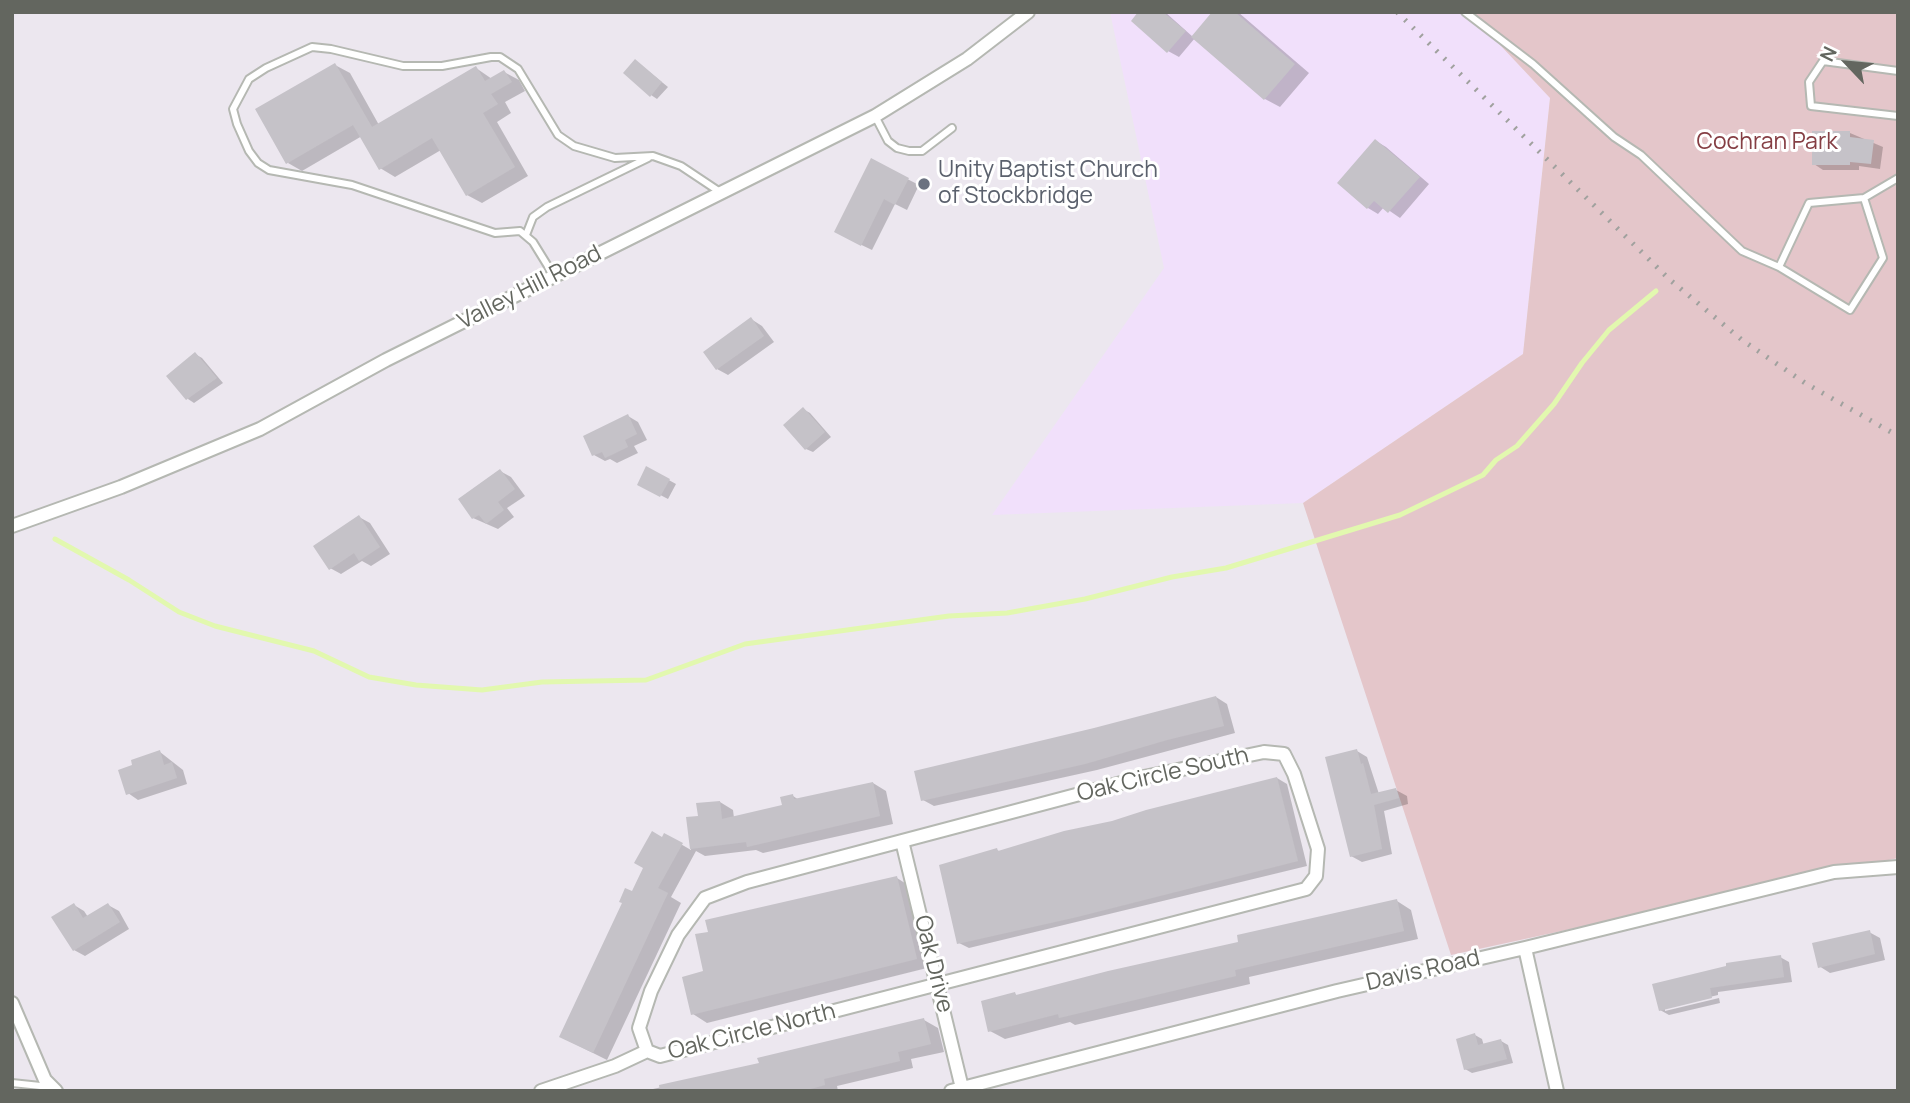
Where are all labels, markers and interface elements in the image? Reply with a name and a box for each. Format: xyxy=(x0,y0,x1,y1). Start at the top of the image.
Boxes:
north arrow xyxy=(1812,28,1882,98)
text: N xyxy=(1813,42,1843,66)
park label: Cochran Park xyxy=(1696,129,1838,157)
place label: Unity Baptist Church of Stockbridge xyxy=(938,157,1158,211)
marker: Unity Baptist Church of Stockbridge xyxy=(916,176,932,192)
street label: Valley Hill Road xyxy=(454,240,606,336)
street label: Oak Circle South xyxy=(1074,742,1252,808)
street label: Oak Drive xyxy=(908,913,958,1015)
street label: Davis Road xyxy=(1363,945,1483,997)
street label: Oak Circle North xyxy=(665,998,839,1066)

